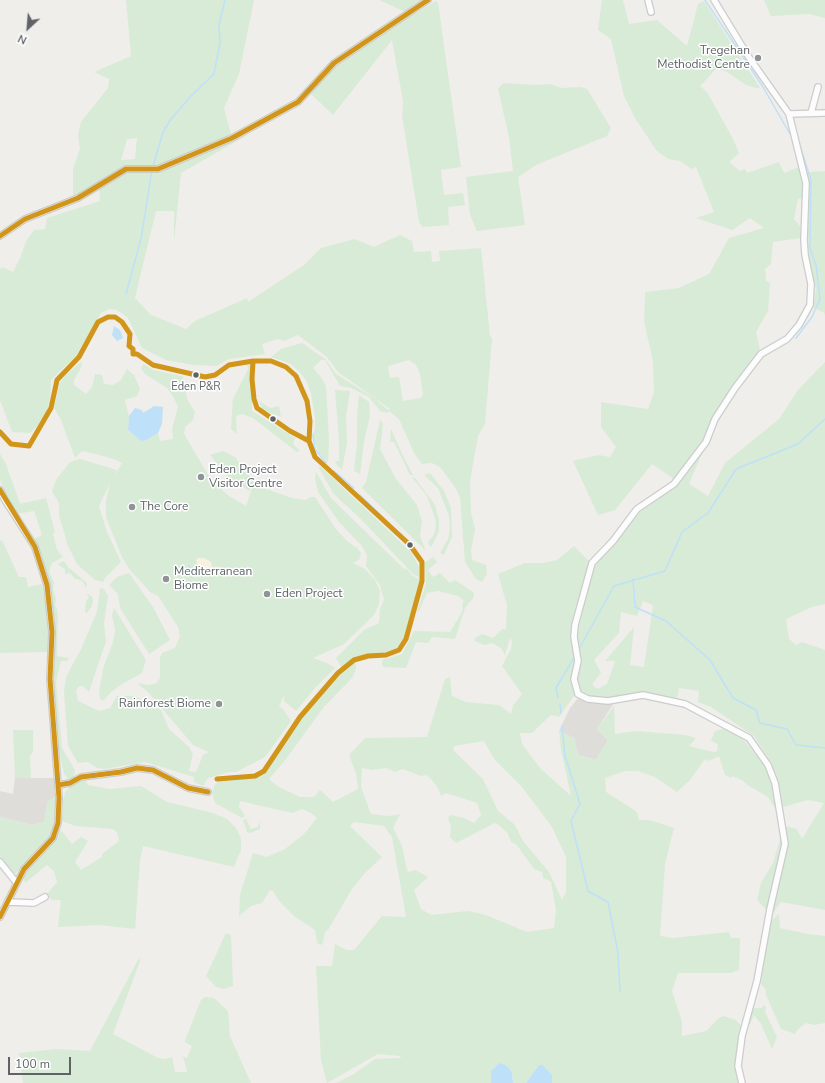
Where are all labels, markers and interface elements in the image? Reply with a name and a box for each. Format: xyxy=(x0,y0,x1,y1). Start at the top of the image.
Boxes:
north arrow xyxy=(8,8,48,48)
text: N xyxy=(16,31,30,48)
place label: Tregehan Methodist Centre xyxy=(657,44,750,72)
marker: Tregehan Methodist Centre xyxy=(753,53,763,63)
marker: Eden P&R xyxy=(191,370,201,380)
place label: Eden P&R xyxy=(171,380,221,394)
unlabelled marker xyxy=(268,414,278,424)
place label: Eden Project Visitor Centre xyxy=(209,463,282,491)
marker: Eden Project Visitor Centre xyxy=(196,472,206,482)
place label: The Core xyxy=(140,500,188,514)
marker: The Core xyxy=(127,502,137,512)
unlabelled marker xyxy=(405,540,415,550)
place label: Mediterranean Biome xyxy=(174,565,252,593)
marker: Mediterranean Biome xyxy=(161,574,171,584)
place label: Eden Project xyxy=(275,587,343,601)
marker: Eden Project xyxy=(262,589,272,599)
place label: Rainforest Biome xyxy=(119,697,211,711)
marker: Rainforest Biome xyxy=(214,699,224,709)
scale bar xyxy=(10,1049,73,1075)
text: 100 m xyxy=(15,1056,50,1072)

